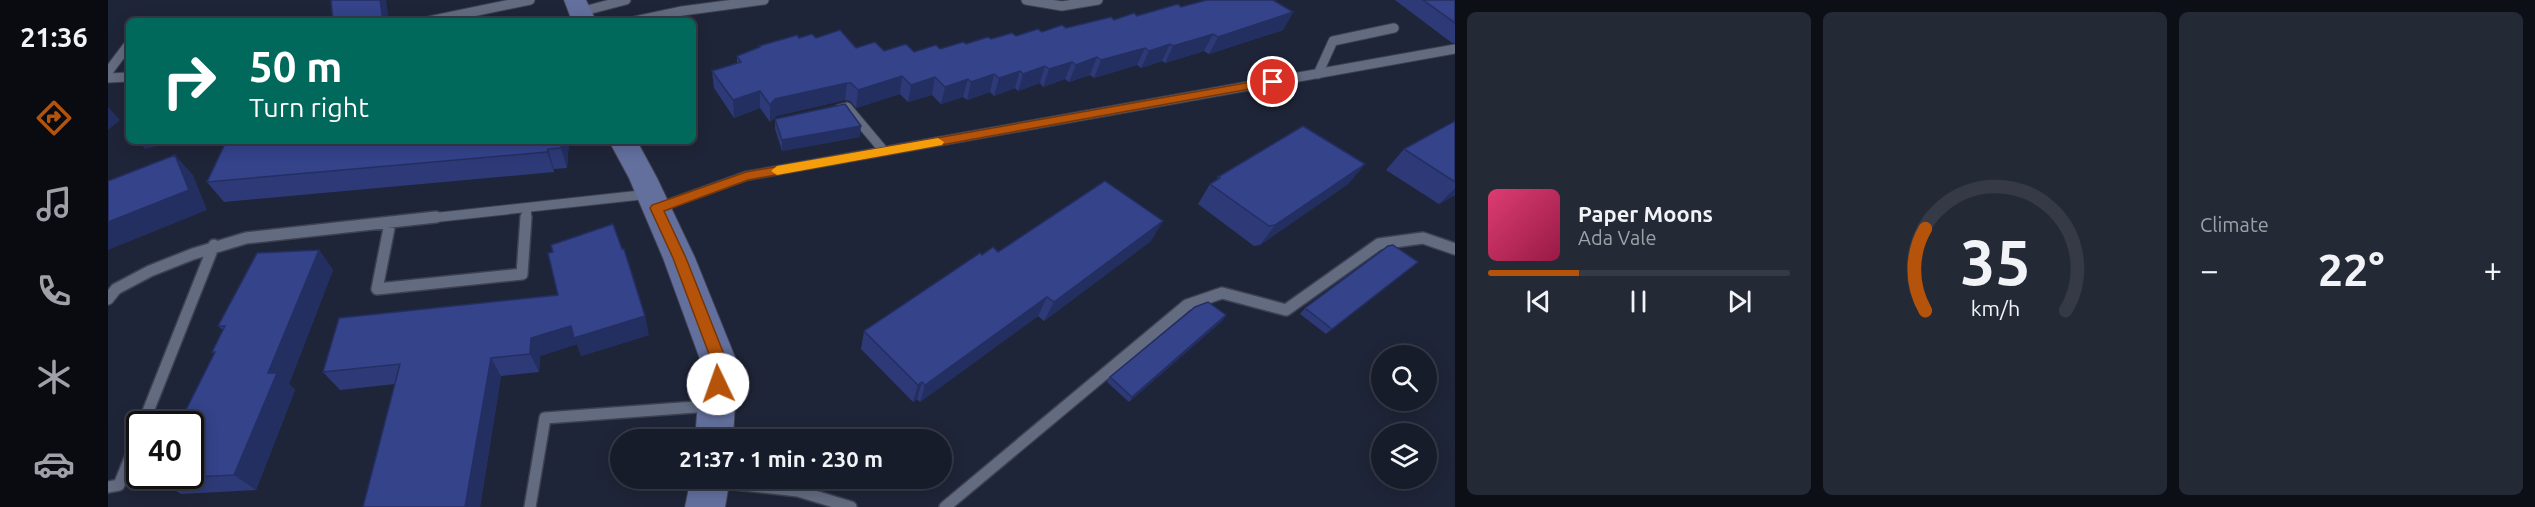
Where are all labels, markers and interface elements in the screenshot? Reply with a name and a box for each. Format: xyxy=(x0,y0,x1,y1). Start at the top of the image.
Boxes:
text: 21:36 xyxy=(20,22,88,52)
icon: right xyxy=(150,42,228,120)
text: 50 m xyxy=(249,43,343,90)
pin xyxy=(1247,56,1298,107)
icon: arrive xyxy=(1256,65,1289,98)
text: Turn right xyxy=(249,92,369,122)
icon: directions xyxy=(33,97,75,139)
icon: music xyxy=(33,183,75,225)
text: Paper Moons xyxy=(1578,201,1713,226)
text: Climate xyxy=(2200,213,2269,236)
text: Ada Vale xyxy=(1578,226,1656,249)
text: 35 xyxy=(1960,227,2030,297)
text: 22° xyxy=(2318,244,2384,295)
text: − xyxy=(2200,251,2219,288)
text: + xyxy=(2483,251,2502,288)
icon: phone xyxy=(33,270,75,312)
icon: previous xyxy=(1522,285,1555,318)
icon: pause xyxy=(1622,285,1655,318)
icon: next xyxy=(1723,285,1756,318)
text: km/h xyxy=(1970,296,2020,320)
map controls xyxy=(1371,345,1437,489)
button: search xyxy=(1371,345,1437,411)
position arrow xyxy=(686,352,750,416)
icon: climate xyxy=(33,356,75,398)
speed limit sign: 40 xyxy=(126,411,204,489)
button: layers xyxy=(1371,423,1437,489)
icon: car xyxy=(33,443,75,485)
text: 21:37 · 1 min · 230 m xyxy=(679,446,883,471)

